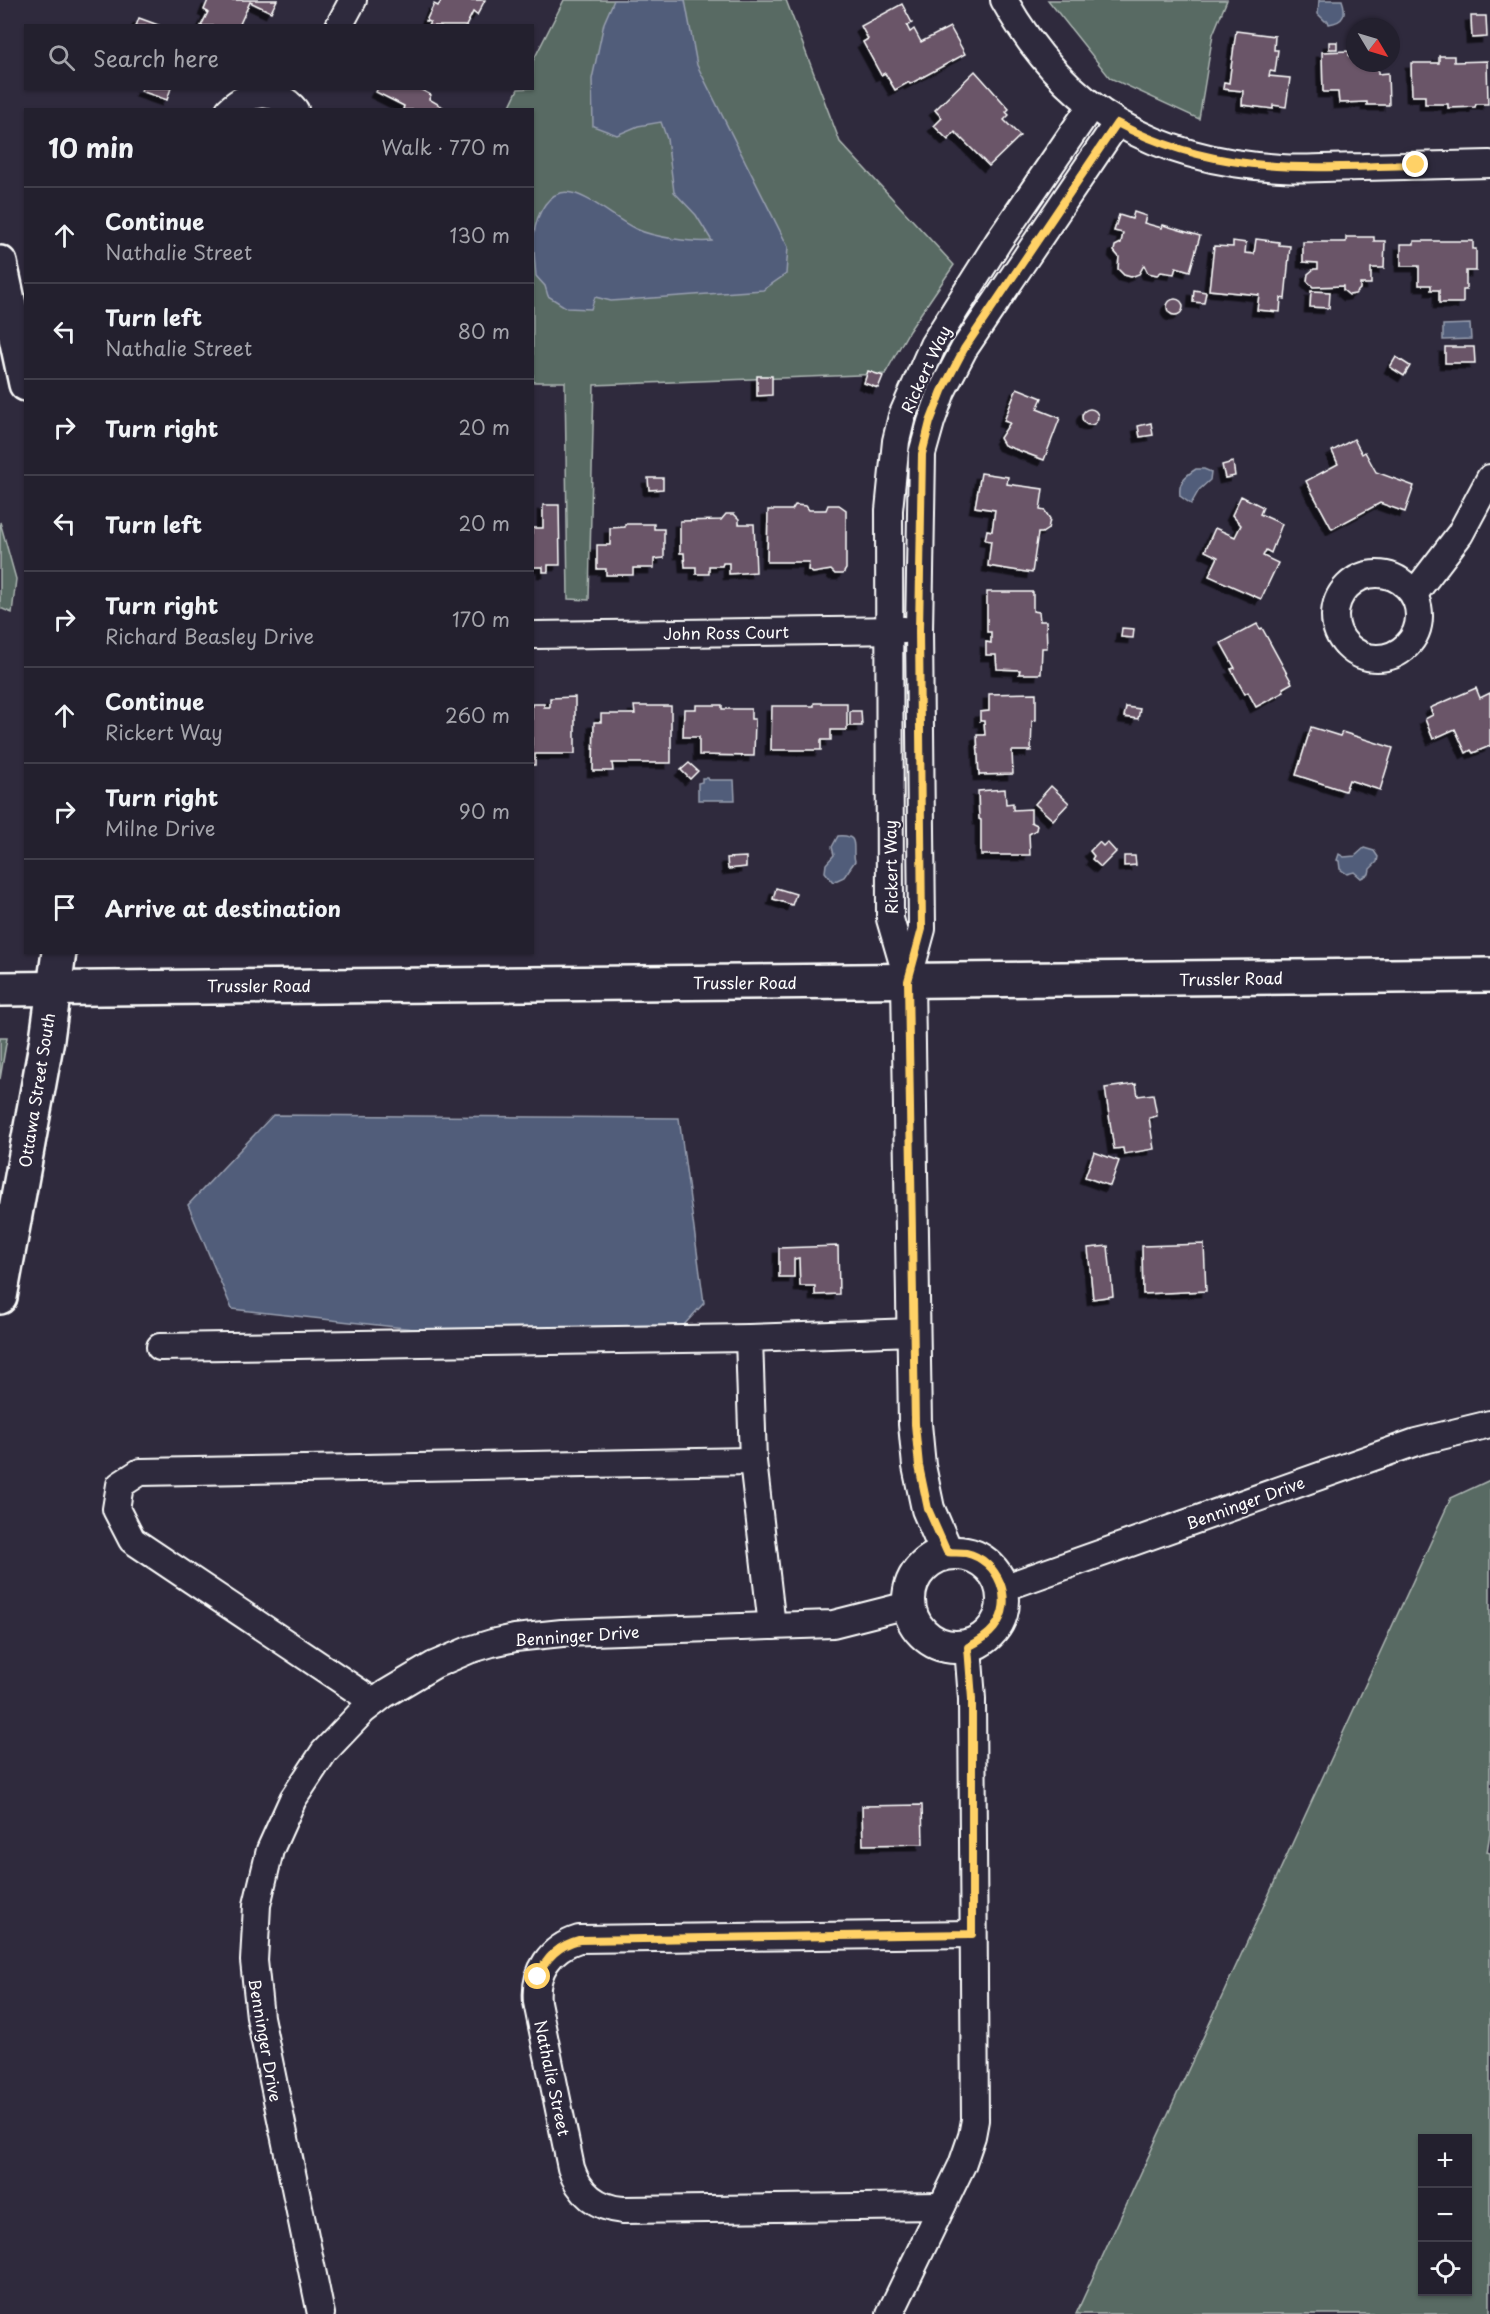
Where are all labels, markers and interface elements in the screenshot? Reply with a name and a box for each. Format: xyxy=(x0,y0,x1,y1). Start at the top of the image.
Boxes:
north arrow xyxy=(1346,18,1400,72)
search box xyxy=(24,24,534,90)
icon: search xyxy=(45,41,78,74)
text: Search here xyxy=(93,41,219,74)
text: 10 min xyxy=(48,128,134,167)
text: Walk · 770 m xyxy=(381,132,510,162)
route end xyxy=(1402,151,1428,177)
text: Continue xyxy=(105,204,204,237)
icon: ahead xyxy=(48,219,81,252)
text: 130 m xyxy=(450,220,510,250)
text: Nathalie Street xyxy=(105,237,252,267)
text: Turn left xyxy=(105,300,202,333)
icon: left xyxy=(48,315,81,348)
text: 80 m xyxy=(458,316,510,346)
street label: Rickert Way xyxy=(894,321,956,417)
text: Nathalie Street xyxy=(105,333,252,363)
icon: right xyxy=(48,411,81,444)
text: Turn right xyxy=(105,411,218,444)
text: 20 m xyxy=(458,412,510,442)
icon: left xyxy=(48,507,81,540)
text: Turn left xyxy=(105,507,202,540)
text: 20 m xyxy=(458,508,510,538)
text: Turn right xyxy=(105,588,218,621)
icon: right xyxy=(48,603,81,636)
text: 170 m xyxy=(452,604,510,634)
street label: John Ross Court xyxy=(663,619,790,645)
text: Richard Beasley Drive xyxy=(105,621,314,651)
text: Continue xyxy=(105,684,204,717)
icon: ahead xyxy=(48,699,81,732)
text: 260 m xyxy=(445,700,510,730)
text: Rickert Way xyxy=(105,717,223,747)
text: Turn right xyxy=(105,780,218,813)
icon: right xyxy=(48,795,81,828)
text: 90 m xyxy=(459,796,510,826)
text: Milne Drive xyxy=(105,813,215,843)
street label: Rickert Way xyxy=(877,820,903,914)
icon: arrive xyxy=(48,891,81,924)
text: Arrive at destination xyxy=(105,891,341,924)
street label: Trussler Road xyxy=(1179,965,1283,991)
street label: Trussler Road xyxy=(693,970,797,994)
street label: Trussler Road xyxy=(207,973,311,997)
street label: Ottawa Street South xyxy=(12,1011,60,1169)
street label: Benninger Drive xyxy=(1182,1469,1308,1535)
street label: Benninger Drive xyxy=(514,1619,640,1651)
route start xyxy=(524,1963,550,1989)
street label: Benninger Drive xyxy=(243,1976,289,2104)
street label: Nathalie Street xyxy=(529,2018,577,2139)
map controls xyxy=(1418,2134,1472,2296)
button: + xyxy=(1418,2134,1472,2188)
button: − xyxy=(1418,2188,1472,2242)
button: locate xyxy=(1418,2242,1472,2296)

